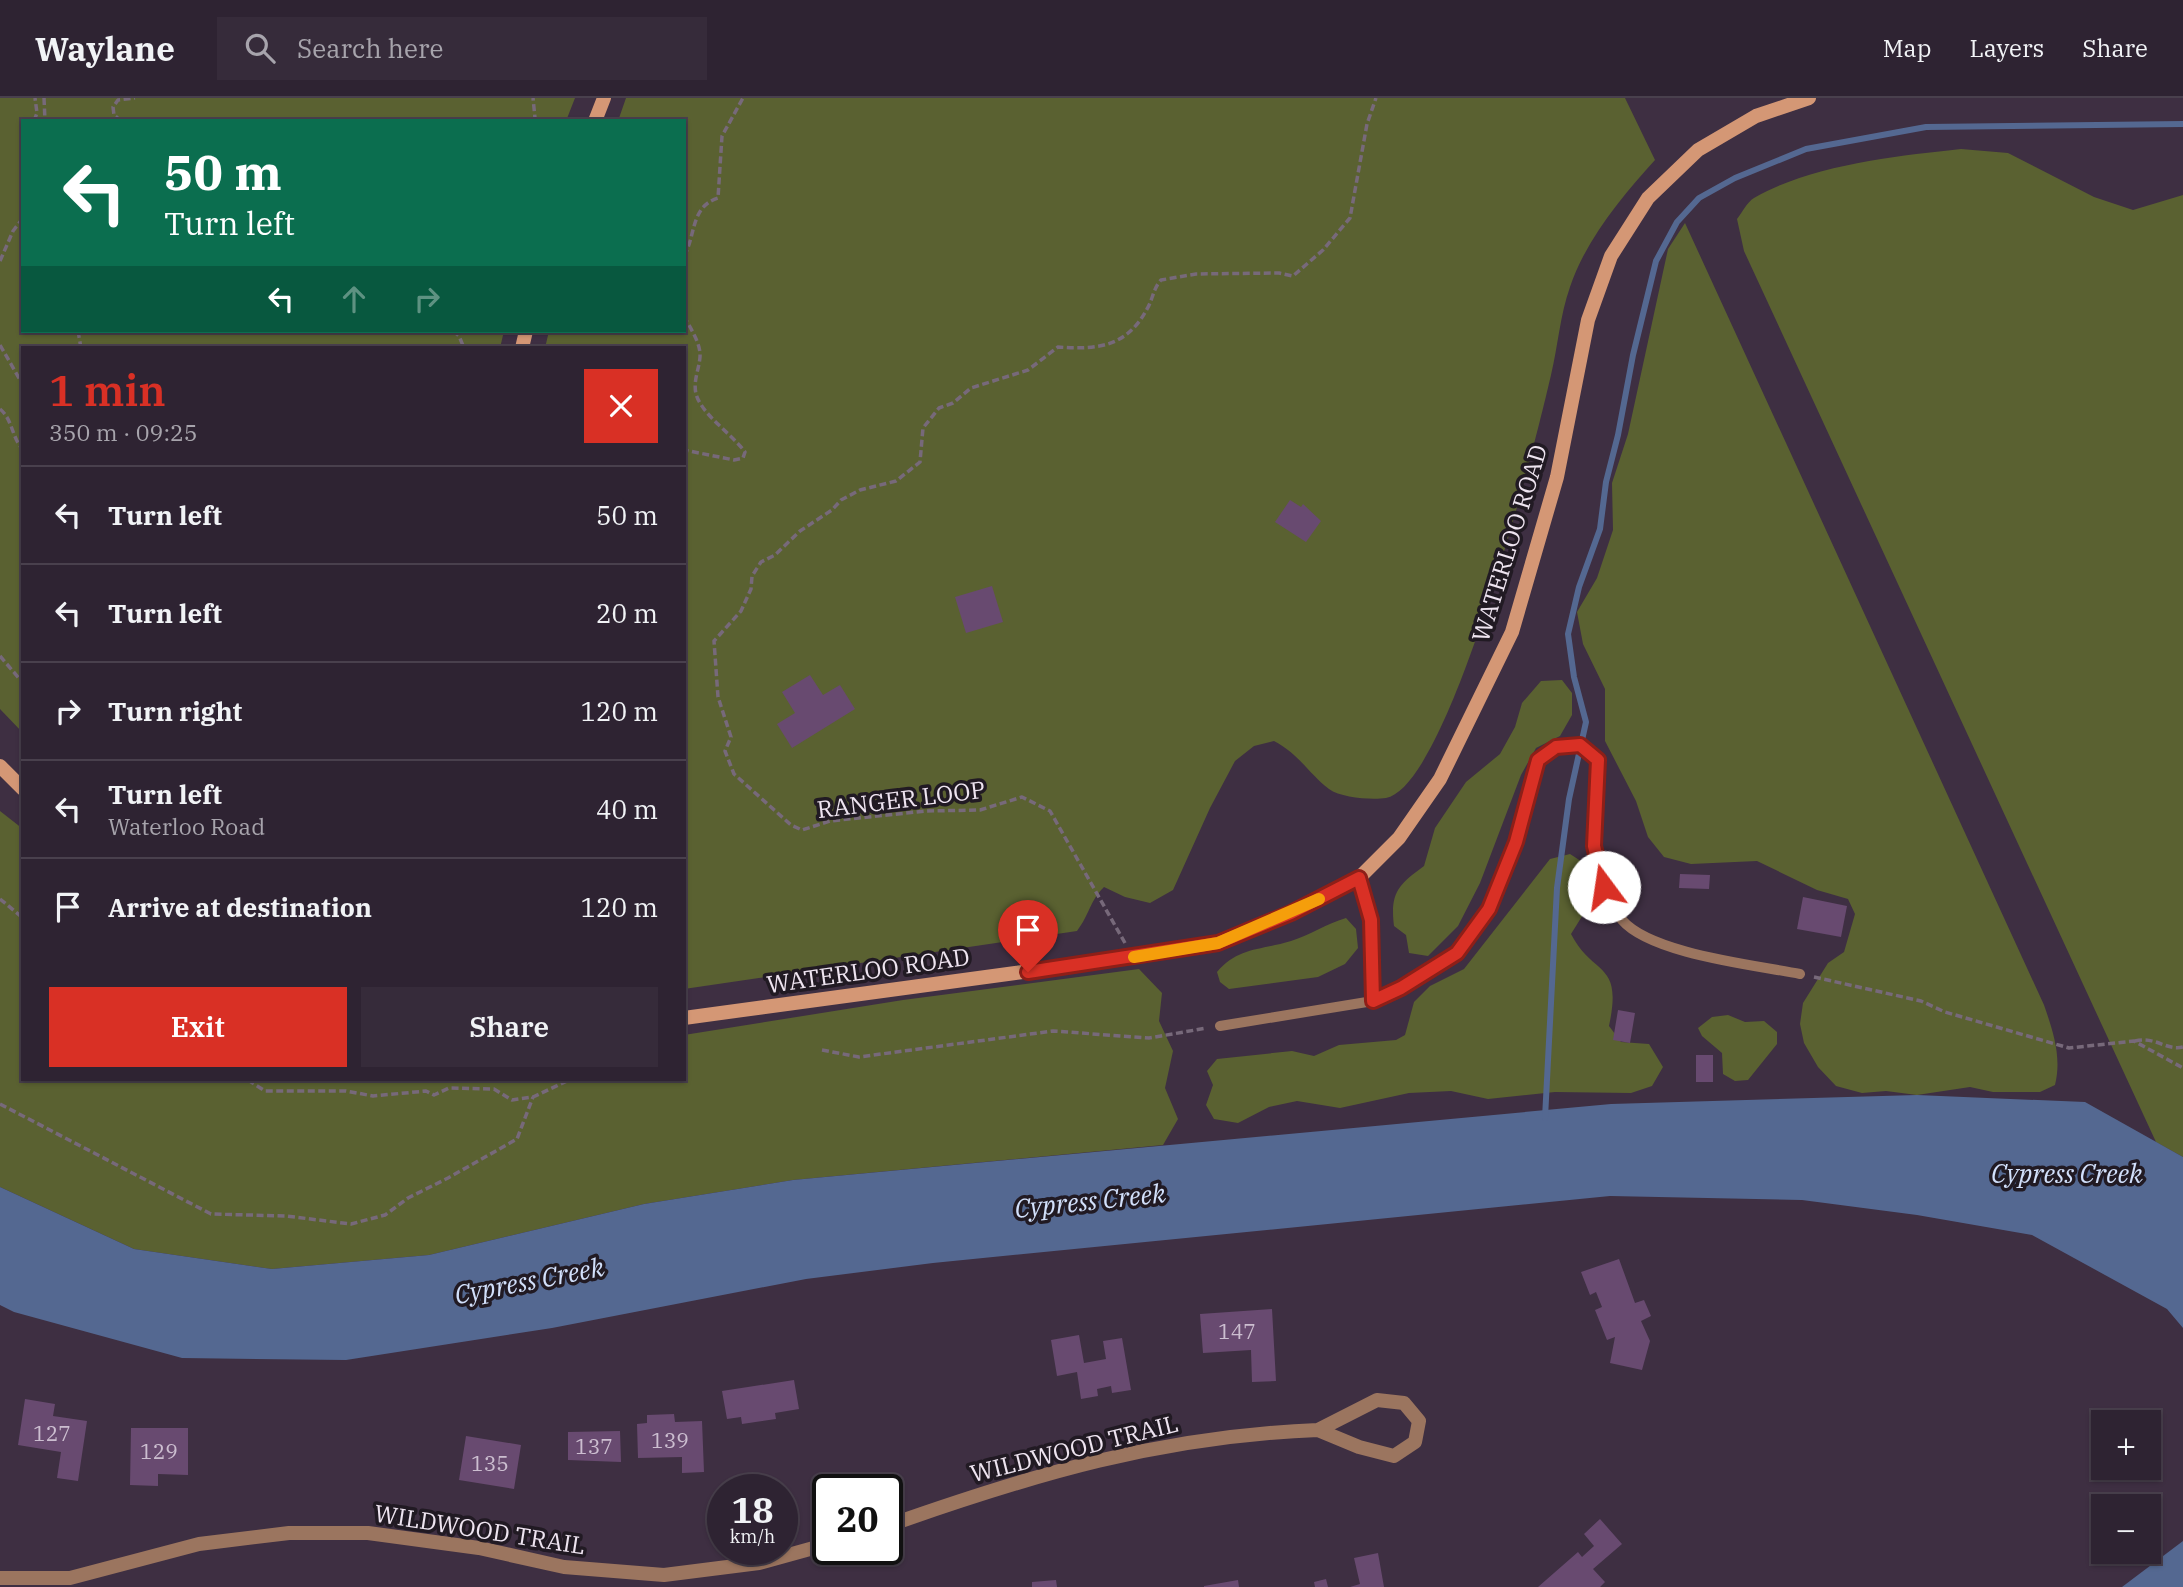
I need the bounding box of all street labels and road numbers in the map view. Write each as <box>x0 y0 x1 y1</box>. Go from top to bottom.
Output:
street label: WATERLOO ROAD <box>1464 440 1554 646</box>
street label: RANGER LOOP <box>815 773 987 825</box>
street label: WATERLOO ROAD <box>764 940 972 1000</box>
street label: WILDWOOD TRAIL <box>967 1407 1181 1489</box>
street label: WILDWOOD TRAIL <box>372 1497 588 1561</box>

